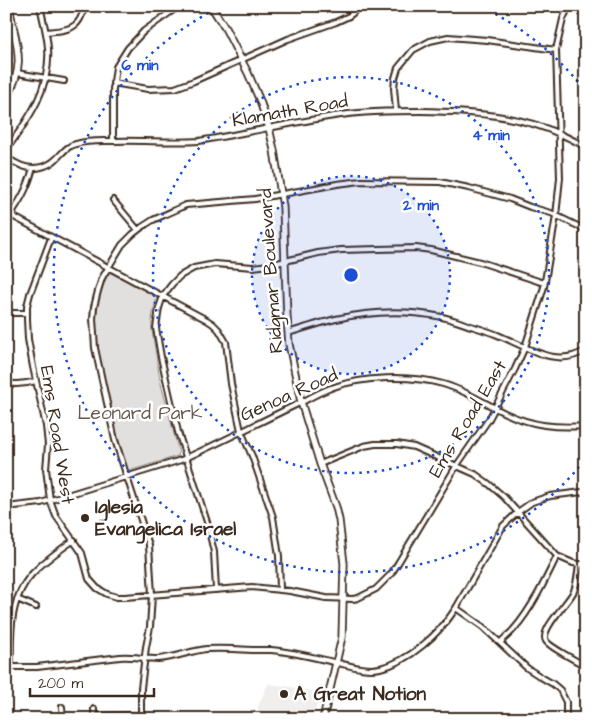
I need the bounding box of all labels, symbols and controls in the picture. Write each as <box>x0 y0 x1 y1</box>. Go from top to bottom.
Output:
text: 6 min <box>122 55 159 76</box>
street label: Klamath Road <box>230 88 350 134</box>
text: 4 min <box>472 125 510 146</box>
street label: Ridgmar Boulevard <box>252 187 291 354</box>
text: 2 min <box>402 195 440 216</box>
centre of rings <box>342 266 360 284</box>
street label: Ems Road East <box>422 355 514 483</box>
street label: Genoa Road <box>236 361 342 429</box>
street label: Ems Road West <box>33 364 81 506</box>
park label: Leonard Park <box>77 400 203 427</box>
place label: Iglesia Evangelica Israel <box>95 494 236 544</box>
marker: Iglesia Evangelica Israel <box>79 512 91 524</box>
scale bar <box>30 665 154 697</box>
text: 200 m <box>38 673 84 694</box>
place label: A Great Notion <box>294 681 426 708</box>
marker: A Great Notion <box>278 688 290 700</box>

